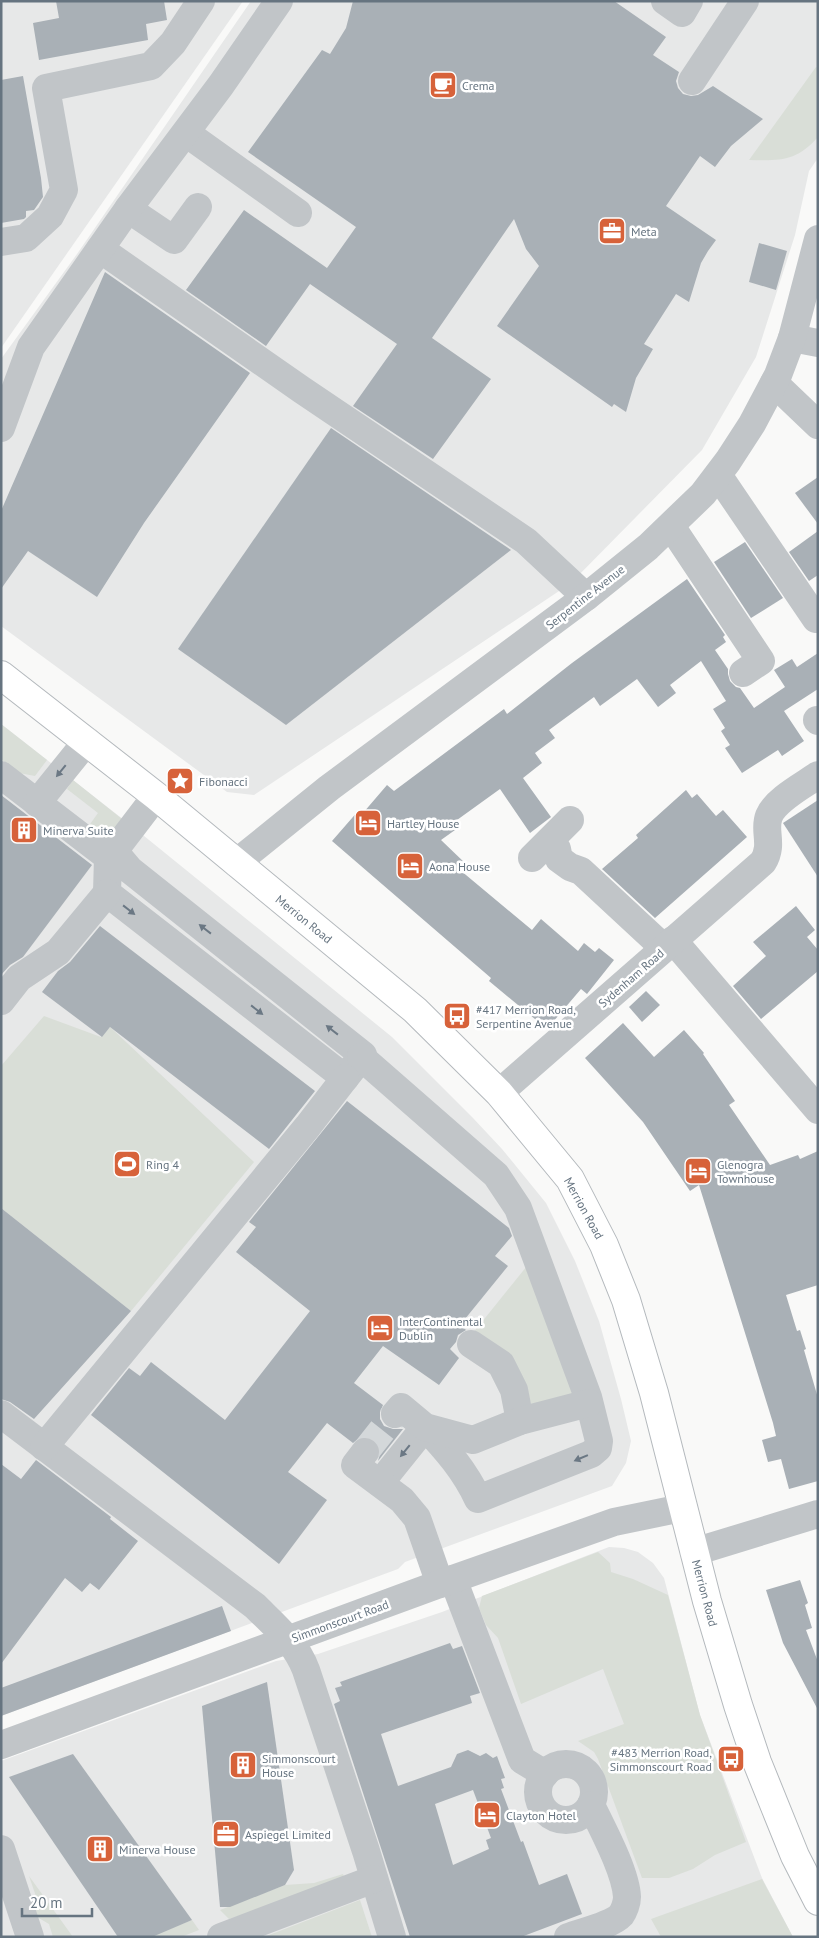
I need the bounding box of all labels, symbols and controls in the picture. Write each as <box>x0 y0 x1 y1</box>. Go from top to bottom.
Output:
cafe icon: Crema <box>428 70 458 100</box>
place label: Crema <box>462 78 495 93</box>
office icon: Meta <box>597 216 627 246</box>
place label: Meta <box>631 224 657 239</box>
street label: Serpentine Avenue <box>543 562 627 632</box>
one-way arrow <box>55 765 66 778</box>
place icon: Fibonacci <box>165 766 195 796</box>
place label: Fibonacci <box>199 774 248 789</box>
hotel icon: Hartley House <box>353 808 383 838</box>
building icon: Minerva Suite <box>9 815 39 845</box>
place label: Hartley House <box>387 816 459 831</box>
place label: Minerva Suite <box>43 823 113 838</box>
hotel icon: Aona House <box>395 851 425 881</box>
place label: Aona House <box>429 859 490 874</box>
street label: Merrion Road <box>273 892 335 946</box>
one-way arrow <box>122 905 136 915</box>
one-way arrow <box>198 924 211 935</box>
street label: Sydenham Road <box>595 945 667 1011</box>
bus stop icon: #417 Merrion Road, Serpentine Avenue <box>442 1001 472 1031</box>
place label: #417 Merrion Road, Serpentine Avenue <box>476 1002 576 1031</box>
one-way arrow <box>250 1004 263 1015</box>
one-way arrow <box>326 1025 339 1036</box>
sports icon: Ring 4 <box>112 1149 142 1179</box>
hotel icon: Glenogra Townhouse <box>683 1156 713 1186</box>
place label: Ring 4 <box>146 1157 180 1172</box>
place label: Glenogra Townhouse <box>717 1157 774 1186</box>
street label: Merrion Road <box>561 1174 607 1242</box>
hotel icon: InterContinental Dublin <box>365 1313 395 1343</box>
place label: InterContinental Dublin <box>399 1314 483 1343</box>
one-way arrow <box>400 1444 411 1457</box>
one-way arrow <box>574 1454 588 1462</box>
street label: Merrion Road <box>689 1558 721 1628</box>
street label: Simmonscourt Road <box>289 1596 391 1646</box>
bus stop icon: #483 Merrion Road, Simmonscourt Road <box>716 1744 746 1774</box>
place label: #483 Merrion Road, Simmonscourt Road <box>610 1745 712 1774</box>
building icon: Simmonscourt House <box>228 1750 258 1780</box>
place label: Simmonscourt House <box>262 1751 336 1780</box>
hotel icon: Clayton Hotel <box>472 1800 502 1830</box>
place label: Clayton Hotel <box>506 1808 577 1823</box>
office icon: Aspiegel Limited <box>211 1819 241 1849</box>
place label: Aspiegel Limited <box>245 1827 331 1842</box>
building icon: Minerva House <box>85 1834 115 1864</box>
place label: Minerva House <box>119 1842 196 1857</box>
scale bar <box>22 1886 92 1918</box>
text: 20 m <box>30 1893 63 1912</box>

